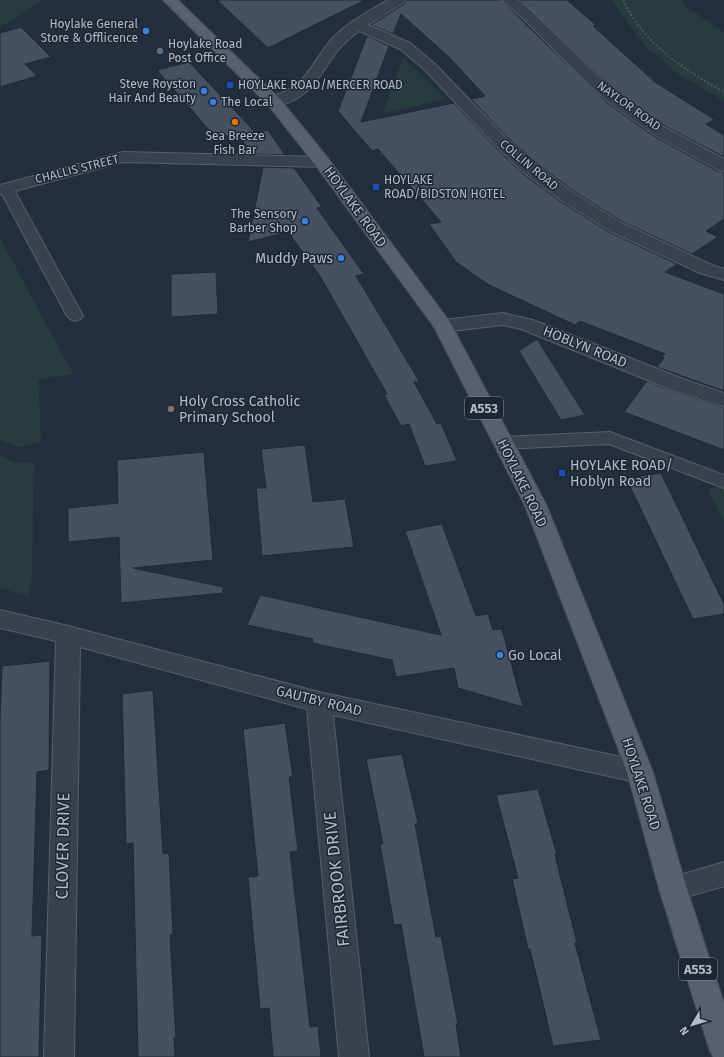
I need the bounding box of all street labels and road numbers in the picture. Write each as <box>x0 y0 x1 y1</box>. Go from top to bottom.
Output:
street label: NAYLOR ROAD <box>594 78 664 134</box>
street label: COLLIN ROAD <box>497 137 561 194</box>
street label: CHALLIS STREET <box>34 152 121 186</box>
street label: HOYLAKE ROAD <box>320 163 390 251</box>
street label: HOBLYN ROAD <box>540 322 630 372</box>
road number: A553 <box>465 397 503 419</box>
street label: HOYLAKE ROAD <box>493 436 551 530</box>
street label: GAUTBY ROAD <box>274 682 364 720</box>
street label: HOYLAKE ROAD <box>618 736 664 832</box>
street label: CLOVER DRIVE <box>52 792 74 900</box>
street label: FAIRBROOK DRIVE <box>319 810 355 948</box>
road number: A553 <box>679 958 717 980</box>

